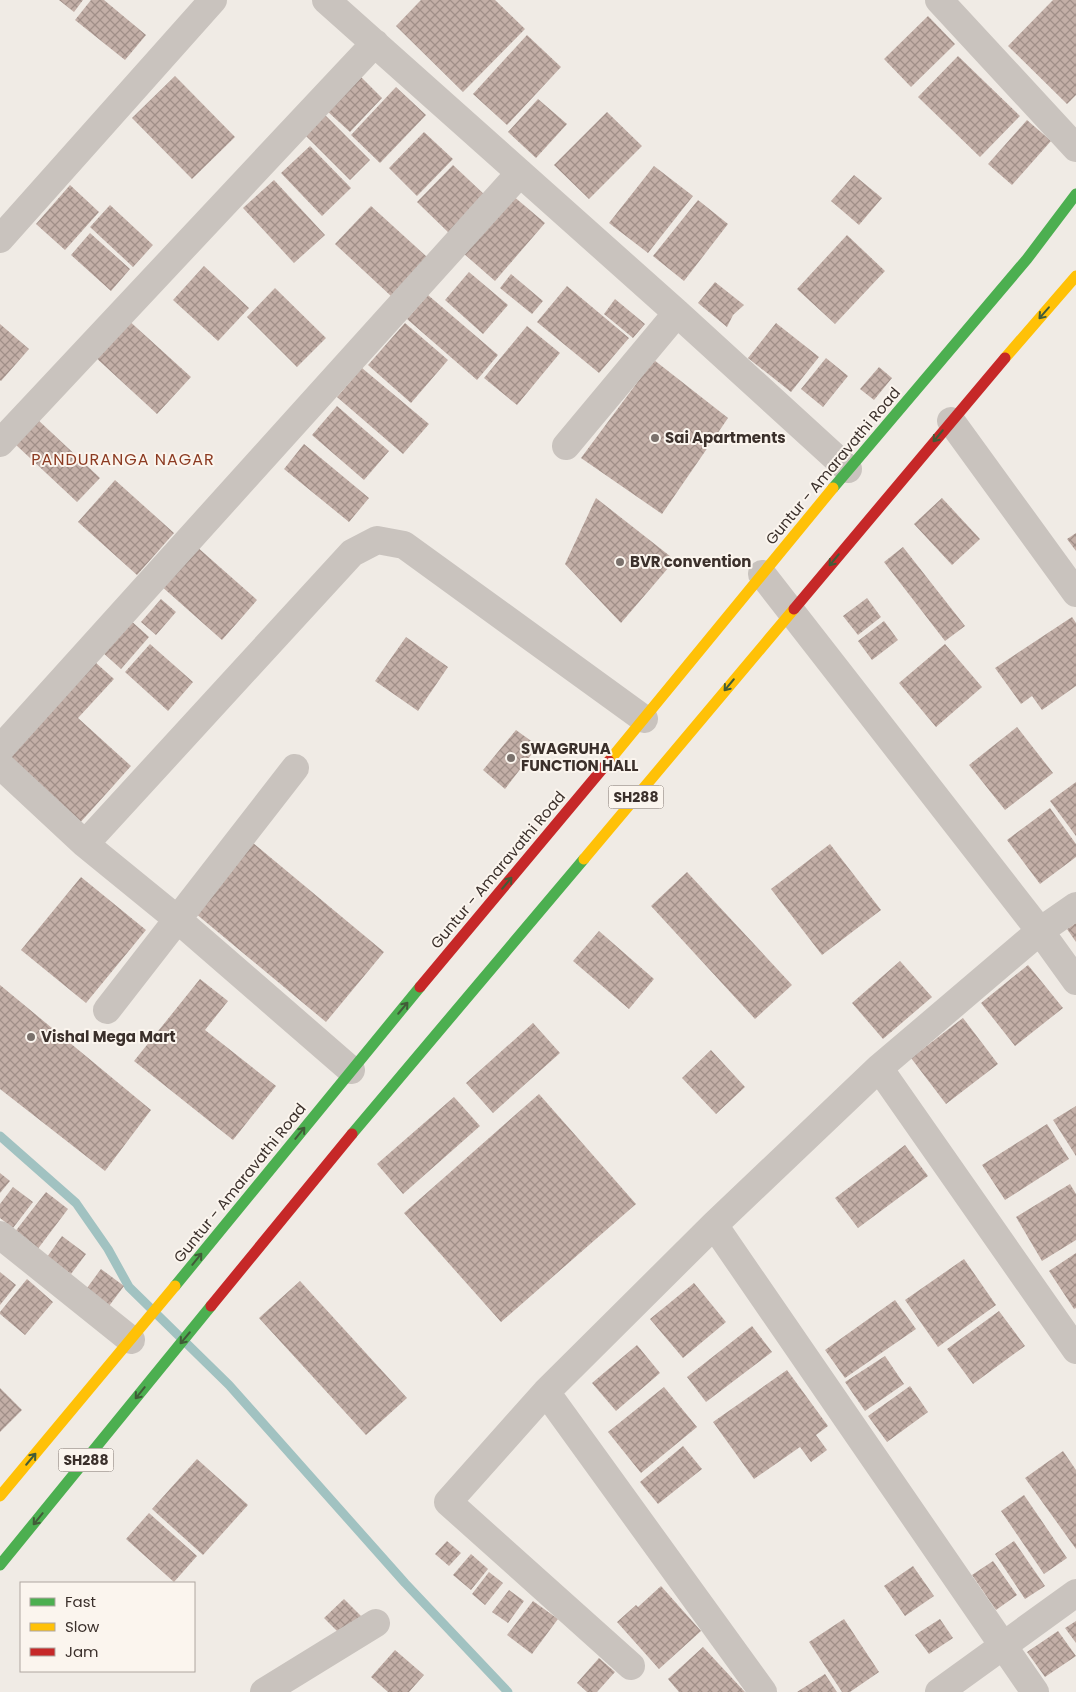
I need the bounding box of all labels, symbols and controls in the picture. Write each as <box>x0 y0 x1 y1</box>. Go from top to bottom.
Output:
one-way arrow <box>1038 306 1050 319</box>
street label: Guntur - Amaravathi Road <box>760 382 905 549</box>
place label: Sai Apartments <box>665 427 786 448</box>
one-way arrow <box>932 429 944 442</box>
marker: Sai Apartments <box>649 432 661 444</box>
district label: PANDURANGA NAGAR <box>31 448 215 471</box>
place label: BVR convention <box>630 551 751 572</box>
one-way arrow <box>828 554 839 567</box>
marker: BVR convention <box>614 556 626 568</box>
one-way arrow <box>724 678 735 691</box>
place label: SWAGRUHA FUNCTION HALL <box>521 738 638 776</box>
marker: SWAGRUHA FUNCTION HALL <box>505 752 517 764</box>
street label: Guntur - Amaravathi Road <box>425 786 570 953</box>
road number: SH288 <box>608 786 664 809</box>
one-way arrow <box>502 876 513 889</box>
one-way arrow <box>398 1001 409 1014</box>
place label: Vishal Mega Mart <box>41 1026 176 1047</box>
marker: Vishal Mega Mart <box>25 1031 37 1043</box>
street label: Guntur - Amaravathi Road <box>169 1099 311 1267</box>
one-way arrow <box>294 1127 305 1140</box>
one-way arrow <box>192 1253 203 1266</box>
one-way arrow <box>179 1332 191 1345</box>
one-way arrow <box>135 1386 146 1399</box>
road number: SH288 <box>58 1448 114 1472</box>
one-way arrow <box>26 1452 37 1465</box>
one-way arrow <box>32 1512 43 1525</box>
legend <box>20 1582 195 1672</box>
text: Fast <box>65 1591 96 1612</box>
text: Slow <box>65 1616 100 1637</box>
text: Jam <box>65 1641 99 1662</box>

